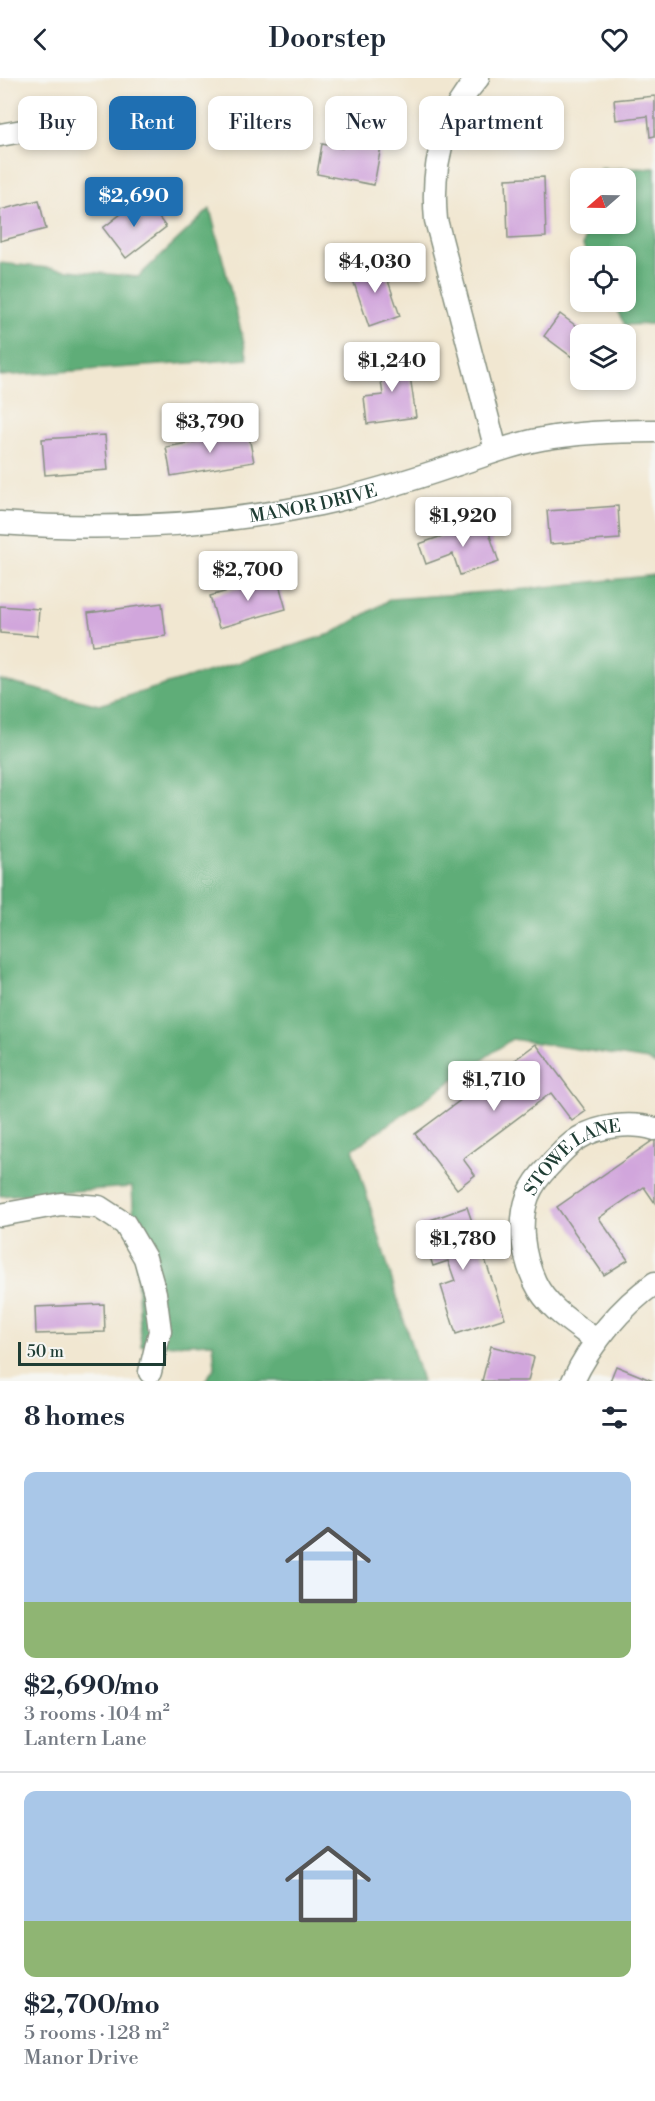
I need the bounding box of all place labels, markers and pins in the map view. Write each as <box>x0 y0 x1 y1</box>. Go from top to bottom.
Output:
pin: $2,690 <box>85 177 183 228</box>
pin: $4,030 <box>326 243 424 294</box>
pin: $1,240 <box>343 342 441 393</box>
pin: $3,790 <box>161 403 259 454</box>
pin: $1,920 <box>414 497 512 548</box>
pin: $2,700 <box>199 551 297 602</box>
pin: $1,710 <box>445 1061 543 1112</box>
pin: $1,780 <box>414 1220 512 1271</box>

